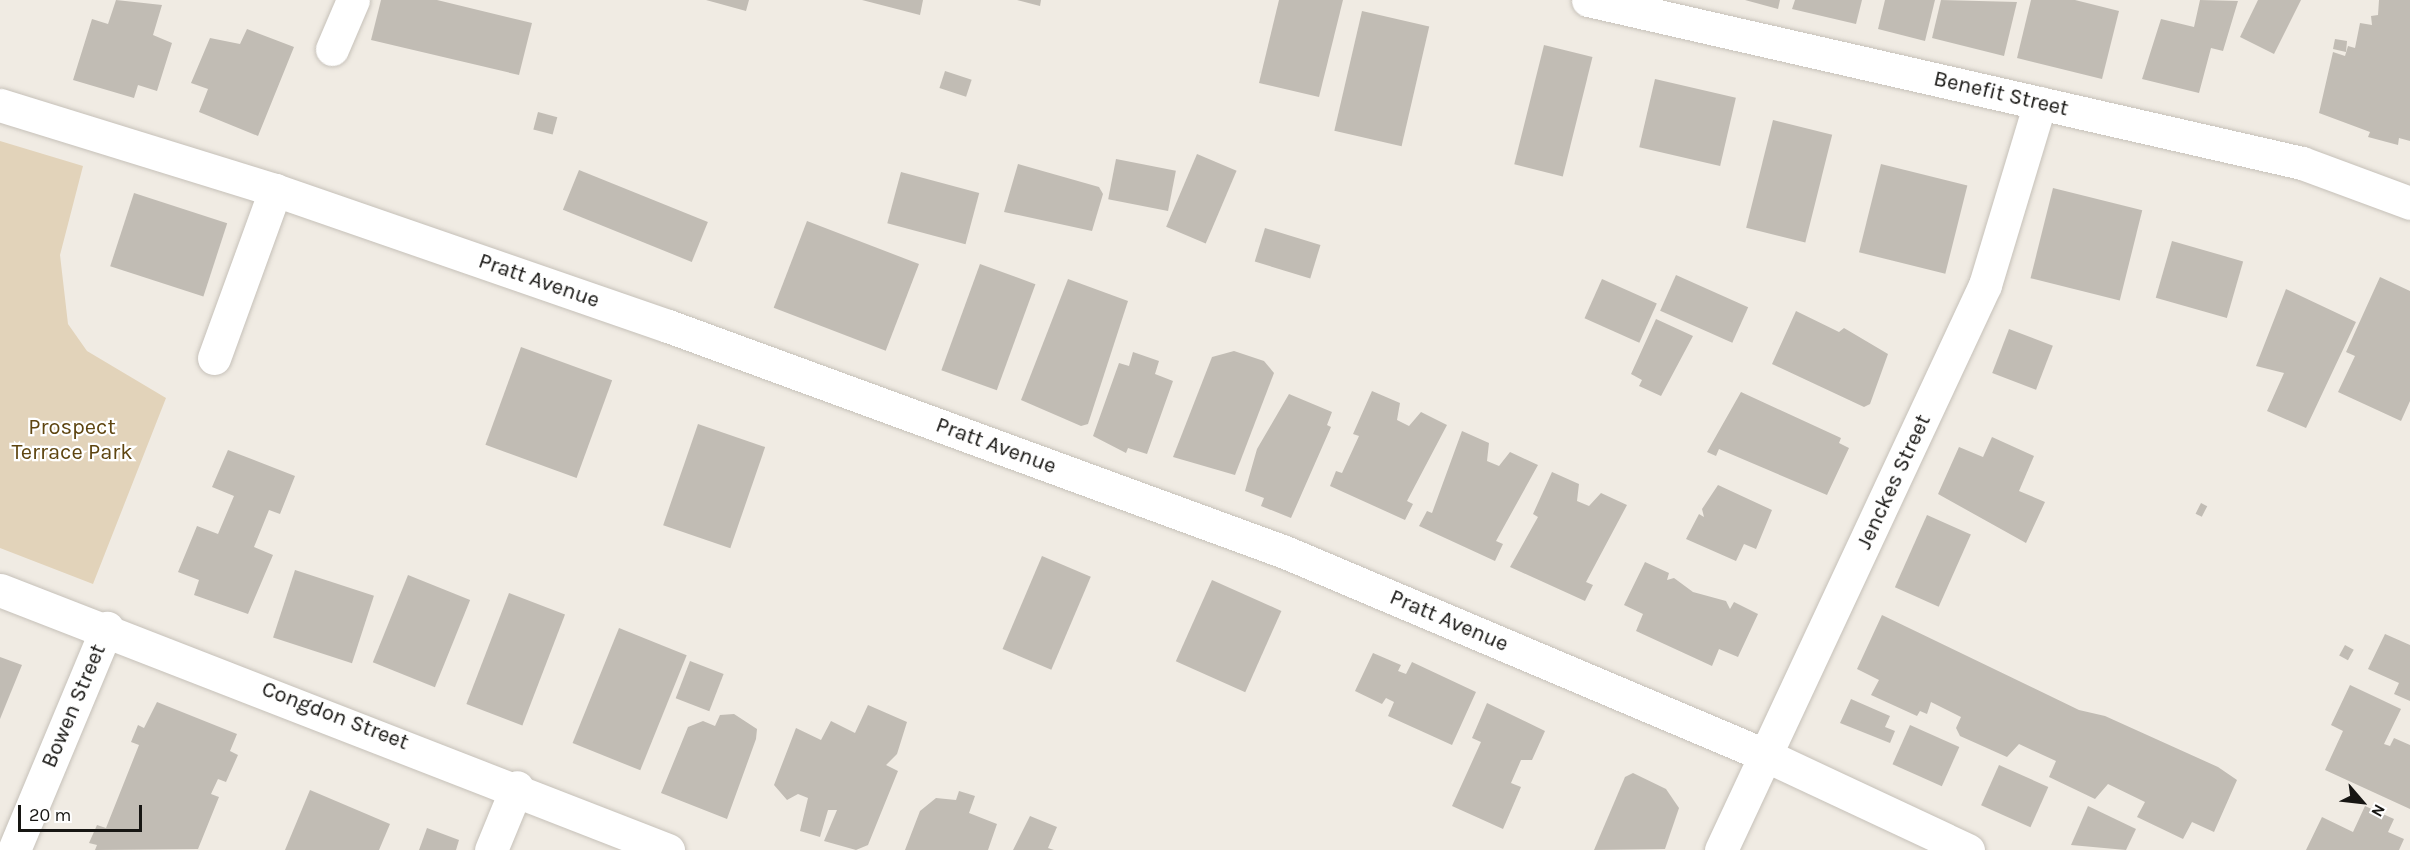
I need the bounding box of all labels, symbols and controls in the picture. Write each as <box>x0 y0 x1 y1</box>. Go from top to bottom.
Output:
street label: Benefit Street <box>1931 66 2071 122</box>
street label: Pratt Avenue <box>475 248 603 314</box>
street label: Jenckes Street <box>1851 410 1937 554</box>
street label: Pratt Avenue <box>932 412 1060 480</box>
park label: Prospect Terrace Park <box>11 414 133 466</box>
street label: Pratt Avenue <box>1386 584 1512 658</box>
street label: Bowen Street <box>36 640 112 772</box>
street label: Congdon Street <box>258 676 412 756</box>
north arrow <box>2332 772 2392 832</box>
scale bar <box>21 793 146 831</box>
text: N <box>2367 801 2389 820</box>
text: 20 m <box>29 804 71 826</box>

